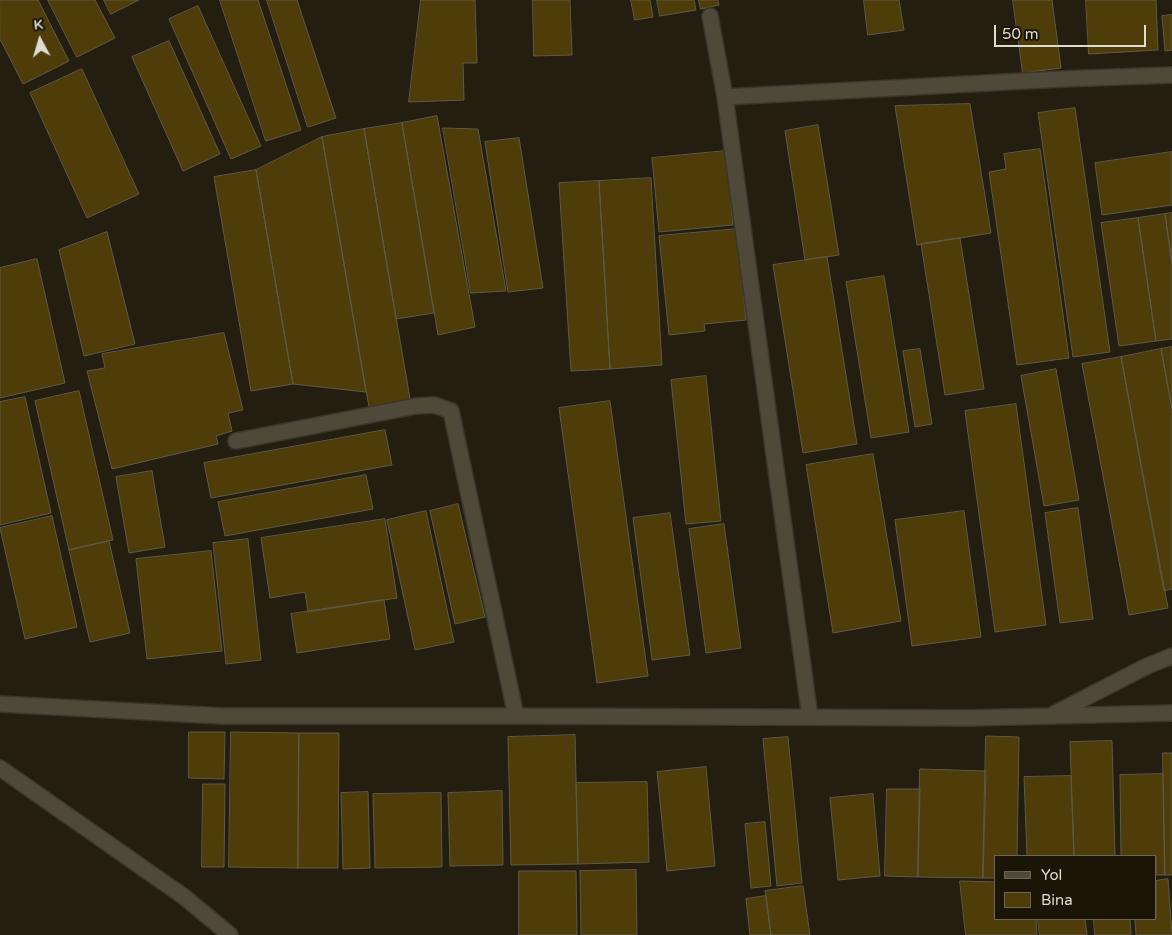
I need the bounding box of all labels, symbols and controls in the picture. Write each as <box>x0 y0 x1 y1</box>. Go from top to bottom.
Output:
north arrow <box>15 15 65 65</box>
scale bar <box>997 15 1150 47</box>
text: K <box>33 16 44 34</box>
text: 50 m <box>1002 25 1039 43</box>
legend <box>994 855 1157 920</box>
text: Yol <box>1041 866 1062 884</box>
text: Bina <box>1041 891 1073 909</box>

